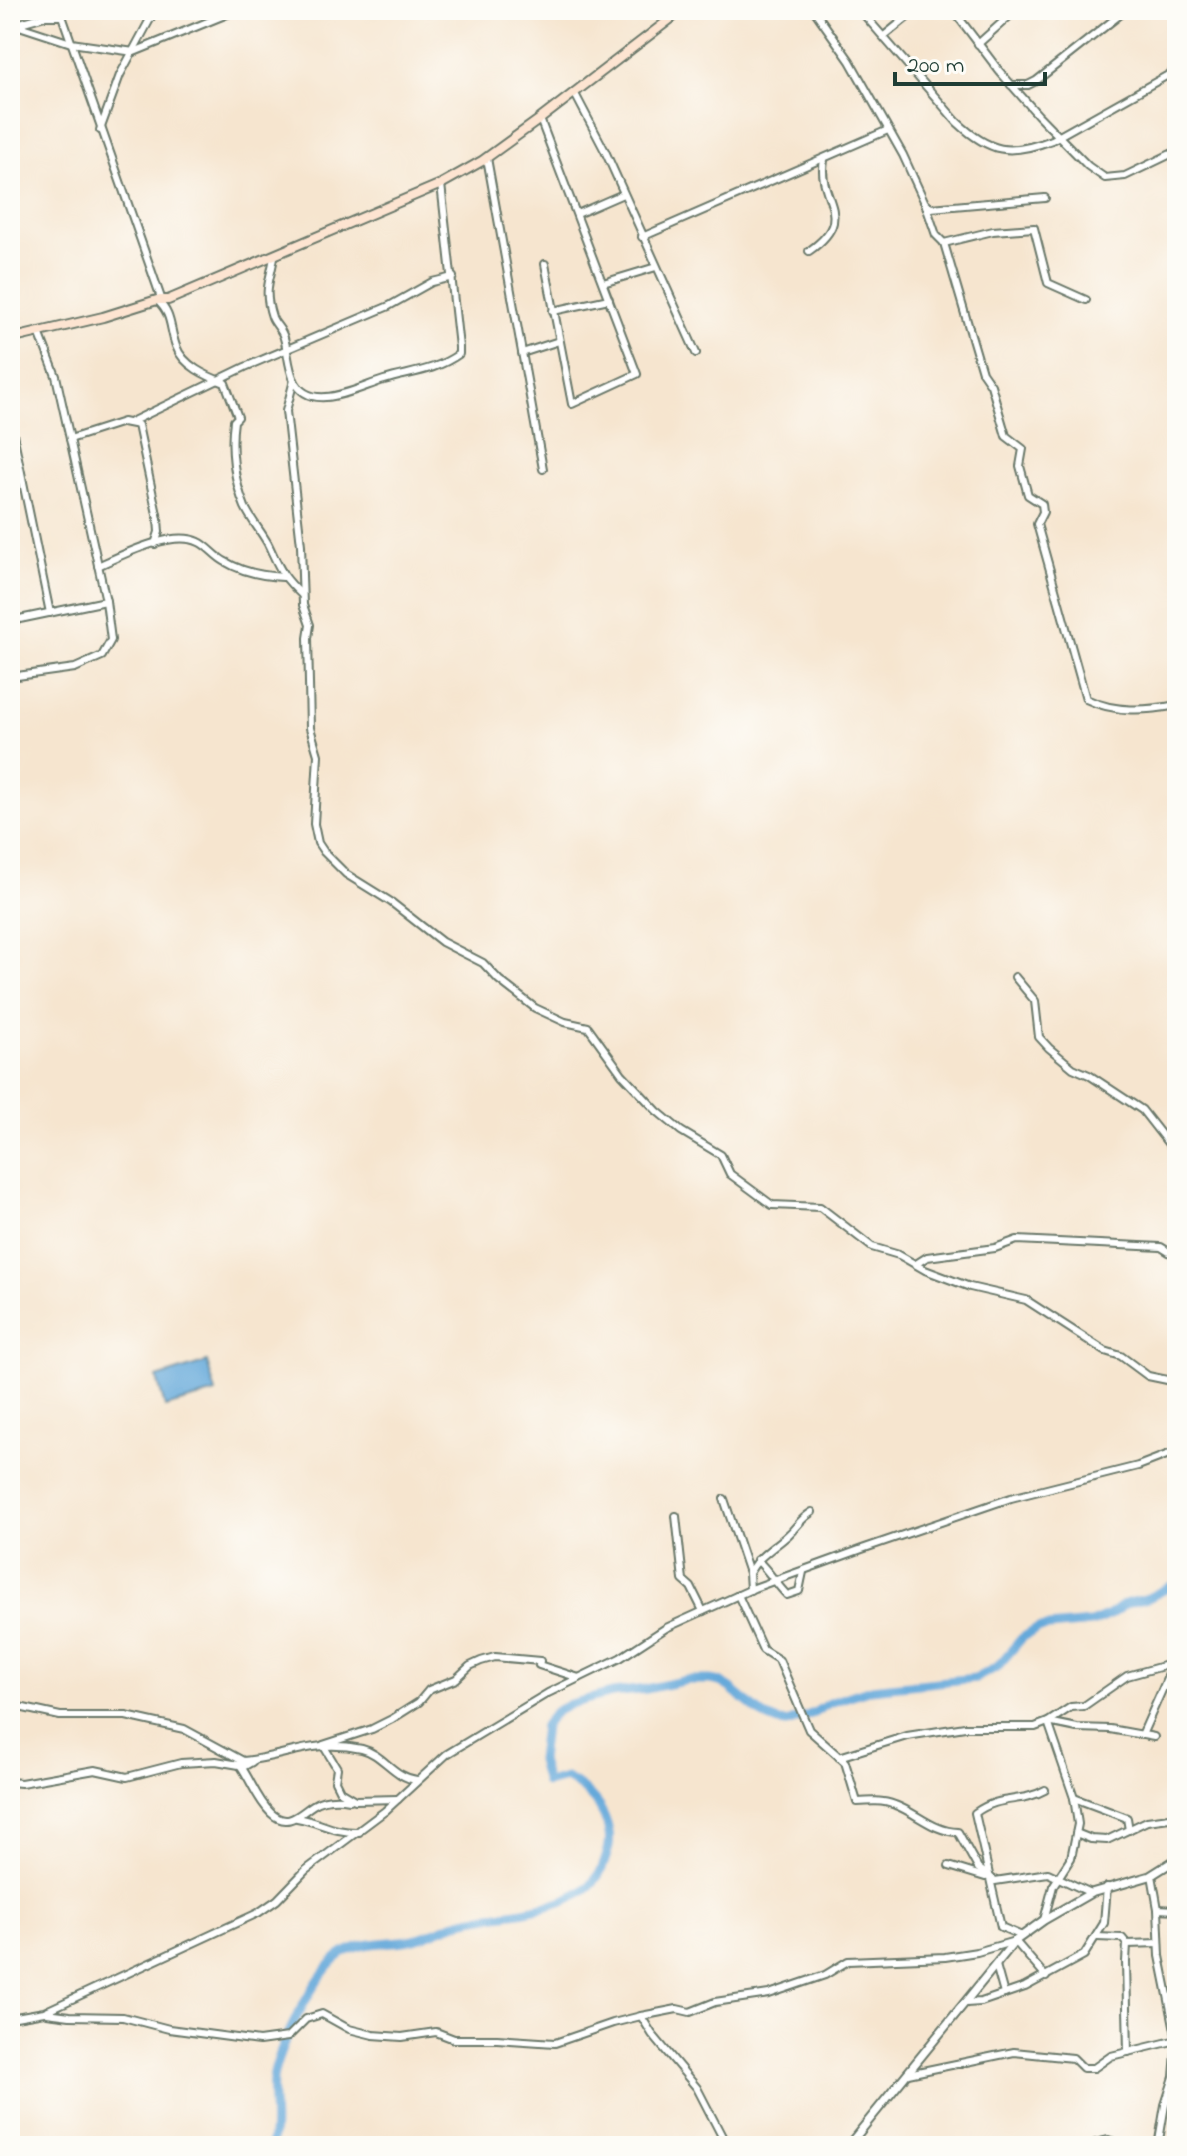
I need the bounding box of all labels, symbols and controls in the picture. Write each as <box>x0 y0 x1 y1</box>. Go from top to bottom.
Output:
scale bar <box>895 36 1045 86</box>
text: 200 m <box>907 49 964 84</box>

